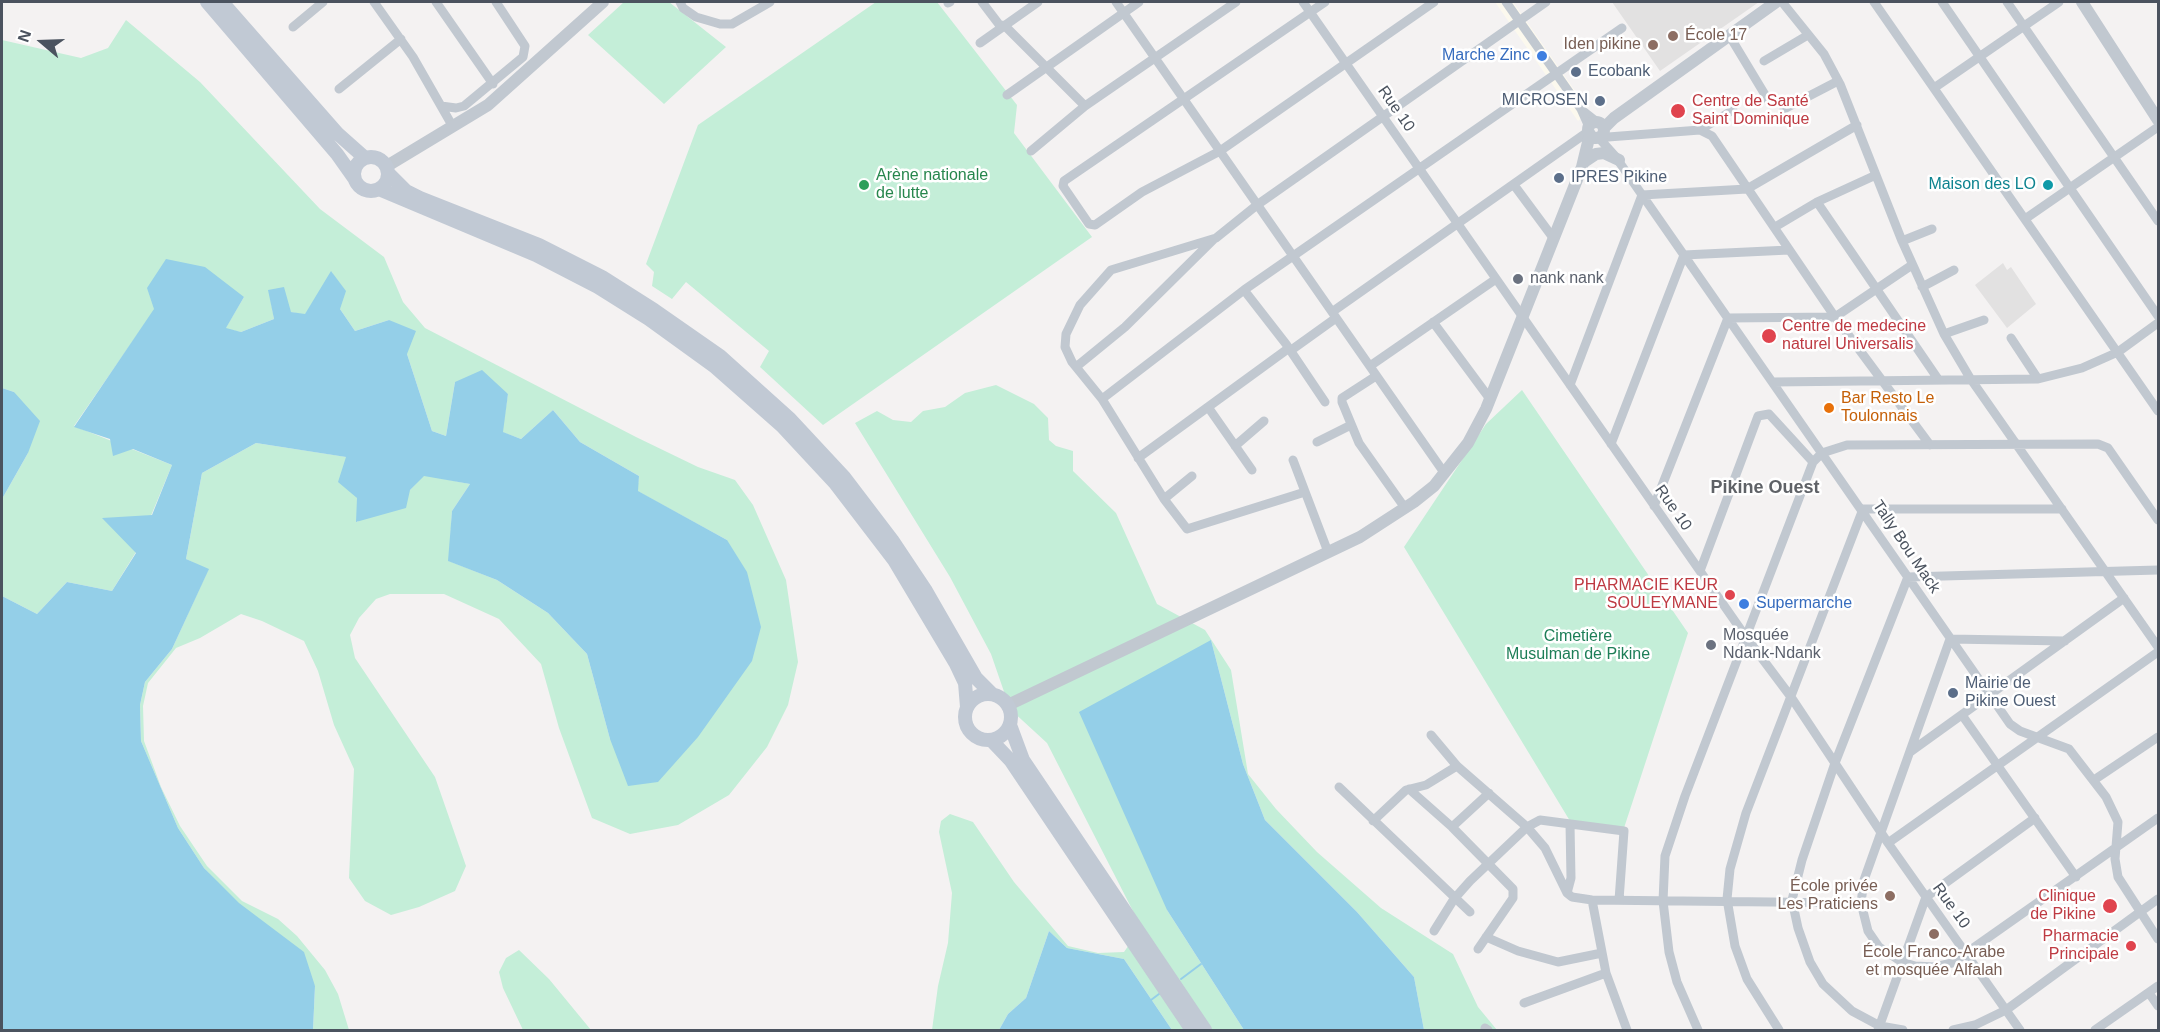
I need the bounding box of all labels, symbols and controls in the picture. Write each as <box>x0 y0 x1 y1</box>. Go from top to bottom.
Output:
north arrow <box>12 12 72 72</box>
place label: École 17 <box>1685 26 1747 46</box>
text: N <box>15 28 34 44</box>
marker: École 17 <box>1666 29 1680 43</box>
place label: Iden pikine <box>1564 35 1641 55</box>
marker: Iden pikine <box>1646 38 1660 52</box>
place label: Marche Zinc <box>1442 46 1530 66</box>
marker: Marche Zinc <box>1535 49 1549 63</box>
place label: Ecobank <box>1588 62 1650 82</box>
marker: Ecobank <box>1569 65 1583 79</box>
street label: Rue 10 <box>1373 82 1419 136</box>
place label: MICROSEN <box>1502 91 1588 111</box>
place label: Centre de Santé Saint Dominique <box>1692 92 1809 130</box>
marker: MICROSEN <box>1593 94 1607 108</box>
marker: Centre de Santé Saint Dominique <box>1669 102 1687 120</box>
place label: Arène nationale de lutte <box>876 166 988 204</box>
place label: IPRES Pikine <box>1571 168 1667 188</box>
marker: IPRES Pikine <box>1552 171 1566 185</box>
place label: Maison des LO <box>1928 175 2036 195</box>
marker: Arène nationale de lutte <box>857 178 871 192</box>
marker: Maison des LO <box>2041 178 2055 192</box>
place label: nank nank <box>1530 269 1604 289</box>
marker: nank nank <box>1511 272 1525 286</box>
place label: Centre de medecine naturel Universalis <box>1782 317 1926 355</box>
marker: Centre de medecine naturel Universalis <box>1760 327 1778 345</box>
place label: Bar Resto Le Toulonnais <box>1841 389 1934 427</box>
marker: Bar Resto Le Toulonnais <box>1822 401 1836 415</box>
district label: Pikine Ouest <box>1710 477 1820 499</box>
street label: Rue 10 <box>1650 481 1696 535</box>
street label: Tally Bou Mack <box>1868 497 1944 597</box>
place label: PHARMACIE KEUR SOULEYMANE <box>1574 576 1718 614</box>
marker: PHARMACIE KEUR SOULEYMANE <box>1723 588 1737 602</box>
place label: Supermarche <box>1756 594 1852 614</box>
marker: Supermarche <box>1737 597 1751 611</box>
place label: Mosquée Ndank-Ndank <box>1723 626 1821 664</box>
park label: Cimetière Musulman de Pikine <box>1506 627 1650 665</box>
marker: Mosquée Ndank-Ndank <box>1704 638 1718 652</box>
place label: Mairie de Pikine Ouest <box>1965 674 2056 712</box>
marker: Mairie de Pikine Ouest <box>1946 686 1960 700</box>
place label: École privée Les Praticiens <box>1778 877 1878 915</box>
street label: Rue 10 <box>1928 879 1974 933</box>
place label: Clinique de Pikine <box>2030 887 2096 925</box>
marker: École privée Les Praticiens <box>1883 889 1897 903</box>
marker: Clinique de Pikine <box>2101 897 2119 915</box>
marker: École Franco-Arabe et mosquée Alfalah <box>1927 927 1941 941</box>
place label: Pharmacie Principale <box>2043 927 2119 965</box>
marker: Pharmacie Principale <box>2124 939 2138 953</box>
place label: École Franco-Arabe et mosquée Alfalah <box>1863 943 2005 981</box>

